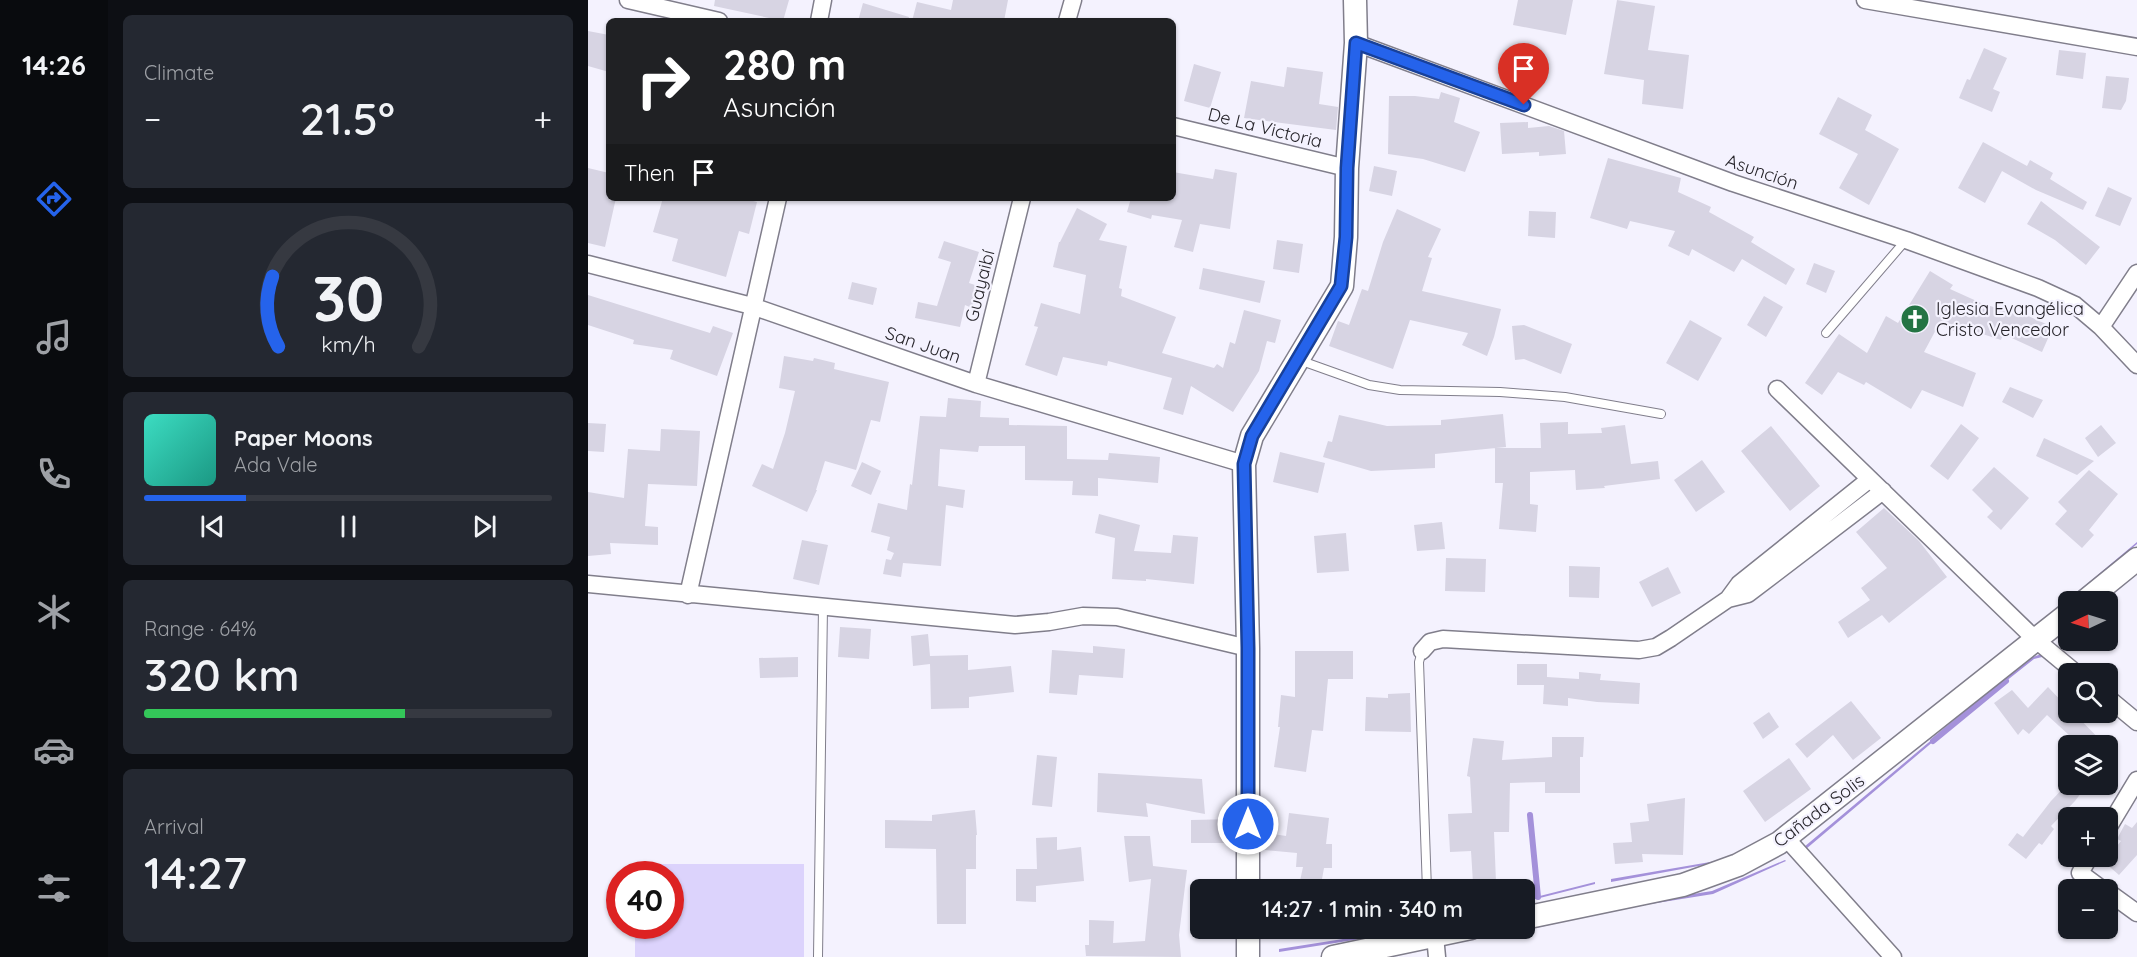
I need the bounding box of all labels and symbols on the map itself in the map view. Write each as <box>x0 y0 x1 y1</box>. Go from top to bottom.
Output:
pin <box>1498 43 1549 105</box>
street label: De La Victoria <box>1205 102 1325 153</box>
street label: Asunción <box>1723 148 1801 195</box>
street label: Guayaibí <box>959 247 1000 324</box>
place label: Iglesia Evangélica Cristo Vencedor <box>1936 297 2084 341</box>
church icon: Iglesia Evangélica Cristo Vencedor <box>1899 303 1931 335</box>
street label: San Juan <box>882 321 964 368</box>
north arrow <box>2058 591 2118 651</box>
street label: Cañada Solis <box>1769 769 1869 852</box>
position arrow <box>1216 792 1280 856</box>
speed limit sign: 40 <box>606 861 684 939</box>

